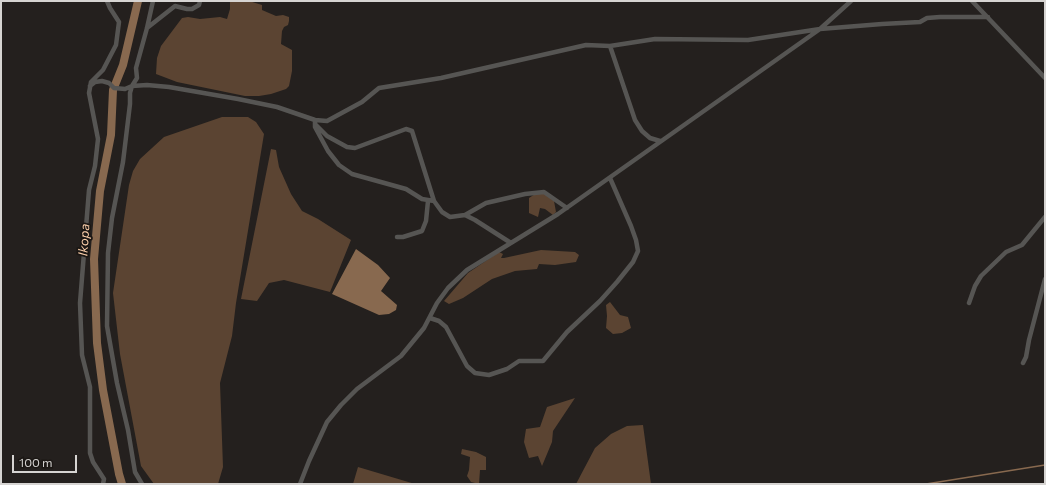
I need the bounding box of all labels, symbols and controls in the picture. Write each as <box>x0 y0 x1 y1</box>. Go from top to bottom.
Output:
water label: Ikopa <box>75 223 93 257</box>
scale bar <box>14 447 79 473</box>
text: 100 m <box>19 455 53 469</box>

